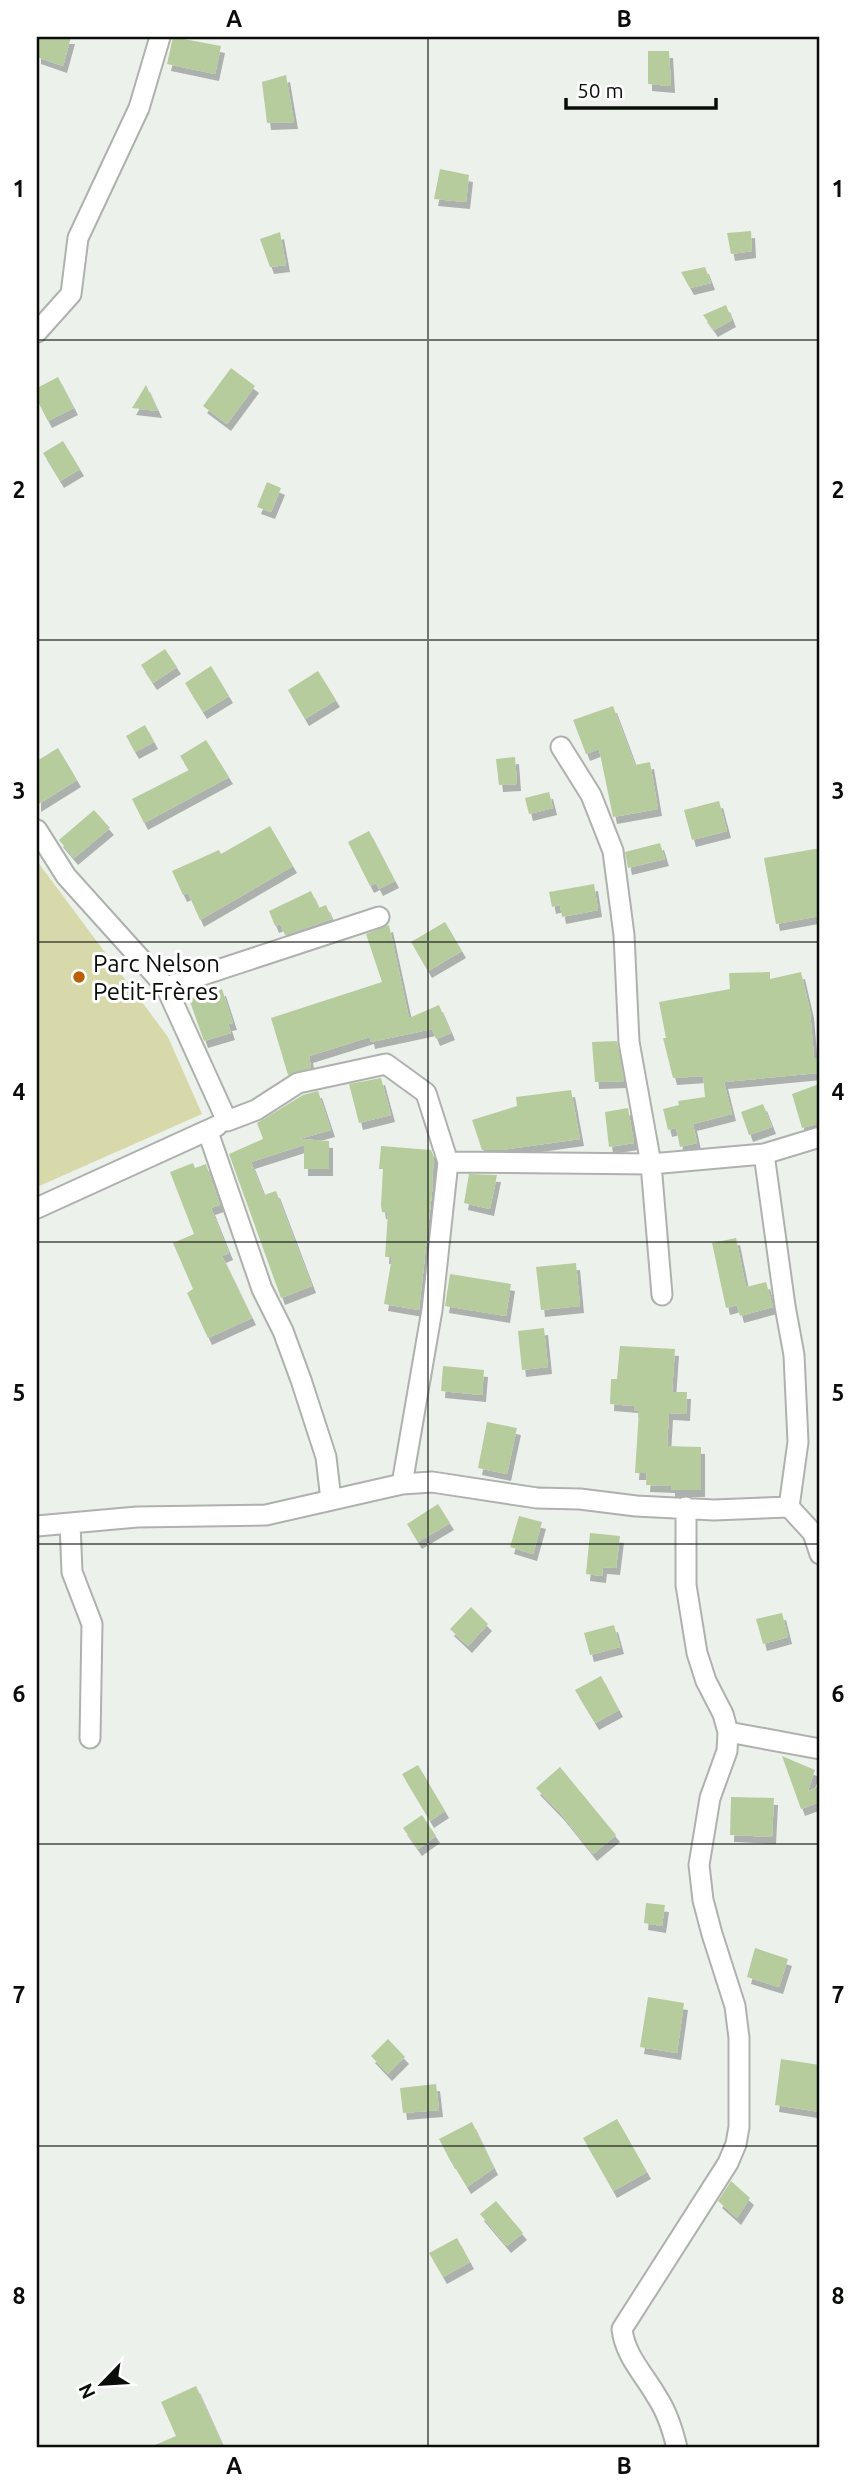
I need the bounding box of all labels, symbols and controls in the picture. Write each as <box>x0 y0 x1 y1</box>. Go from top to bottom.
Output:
text: A <box>226 6 242 31</box>
text: B <box>616 6 632 31</box>
scale bar <box>566 66 717 110</box>
text: 50 m <box>577 78 624 102</box>
text: 1 <box>13 176 25 201</box>
text: 1 <box>832 176 844 201</box>
text: 2 <box>13 477 25 502</box>
text: 2 <box>832 477 844 502</box>
text: 3 <box>13 778 25 803</box>
text: 3 <box>832 778 844 803</box>
place label: Parc Nelson Petit-Frères <box>93 950 220 1005</box>
marker: Parc Nelson Petit-Frères <box>71 969 87 985</box>
text: 4 <box>13 1079 26 1104</box>
text: 4 <box>832 1079 845 1104</box>
text: 5 <box>13 1380 25 1405</box>
text: 5 <box>832 1380 844 1405</box>
text: 6 <box>13 1681 26 1706</box>
text: 6 <box>832 1681 845 1706</box>
text: 7 <box>13 1982 25 2007</box>
text: 7 <box>832 1982 844 2007</box>
text: 8 <box>13 2283 25 2308</box>
text: 8 <box>832 2283 844 2308</box>
north arrow <box>66 2348 136 2418</box>
text: N <box>74 2380 100 2402</box>
text: A <box>226 2453 242 2478</box>
text: B <box>616 2453 632 2478</box>

